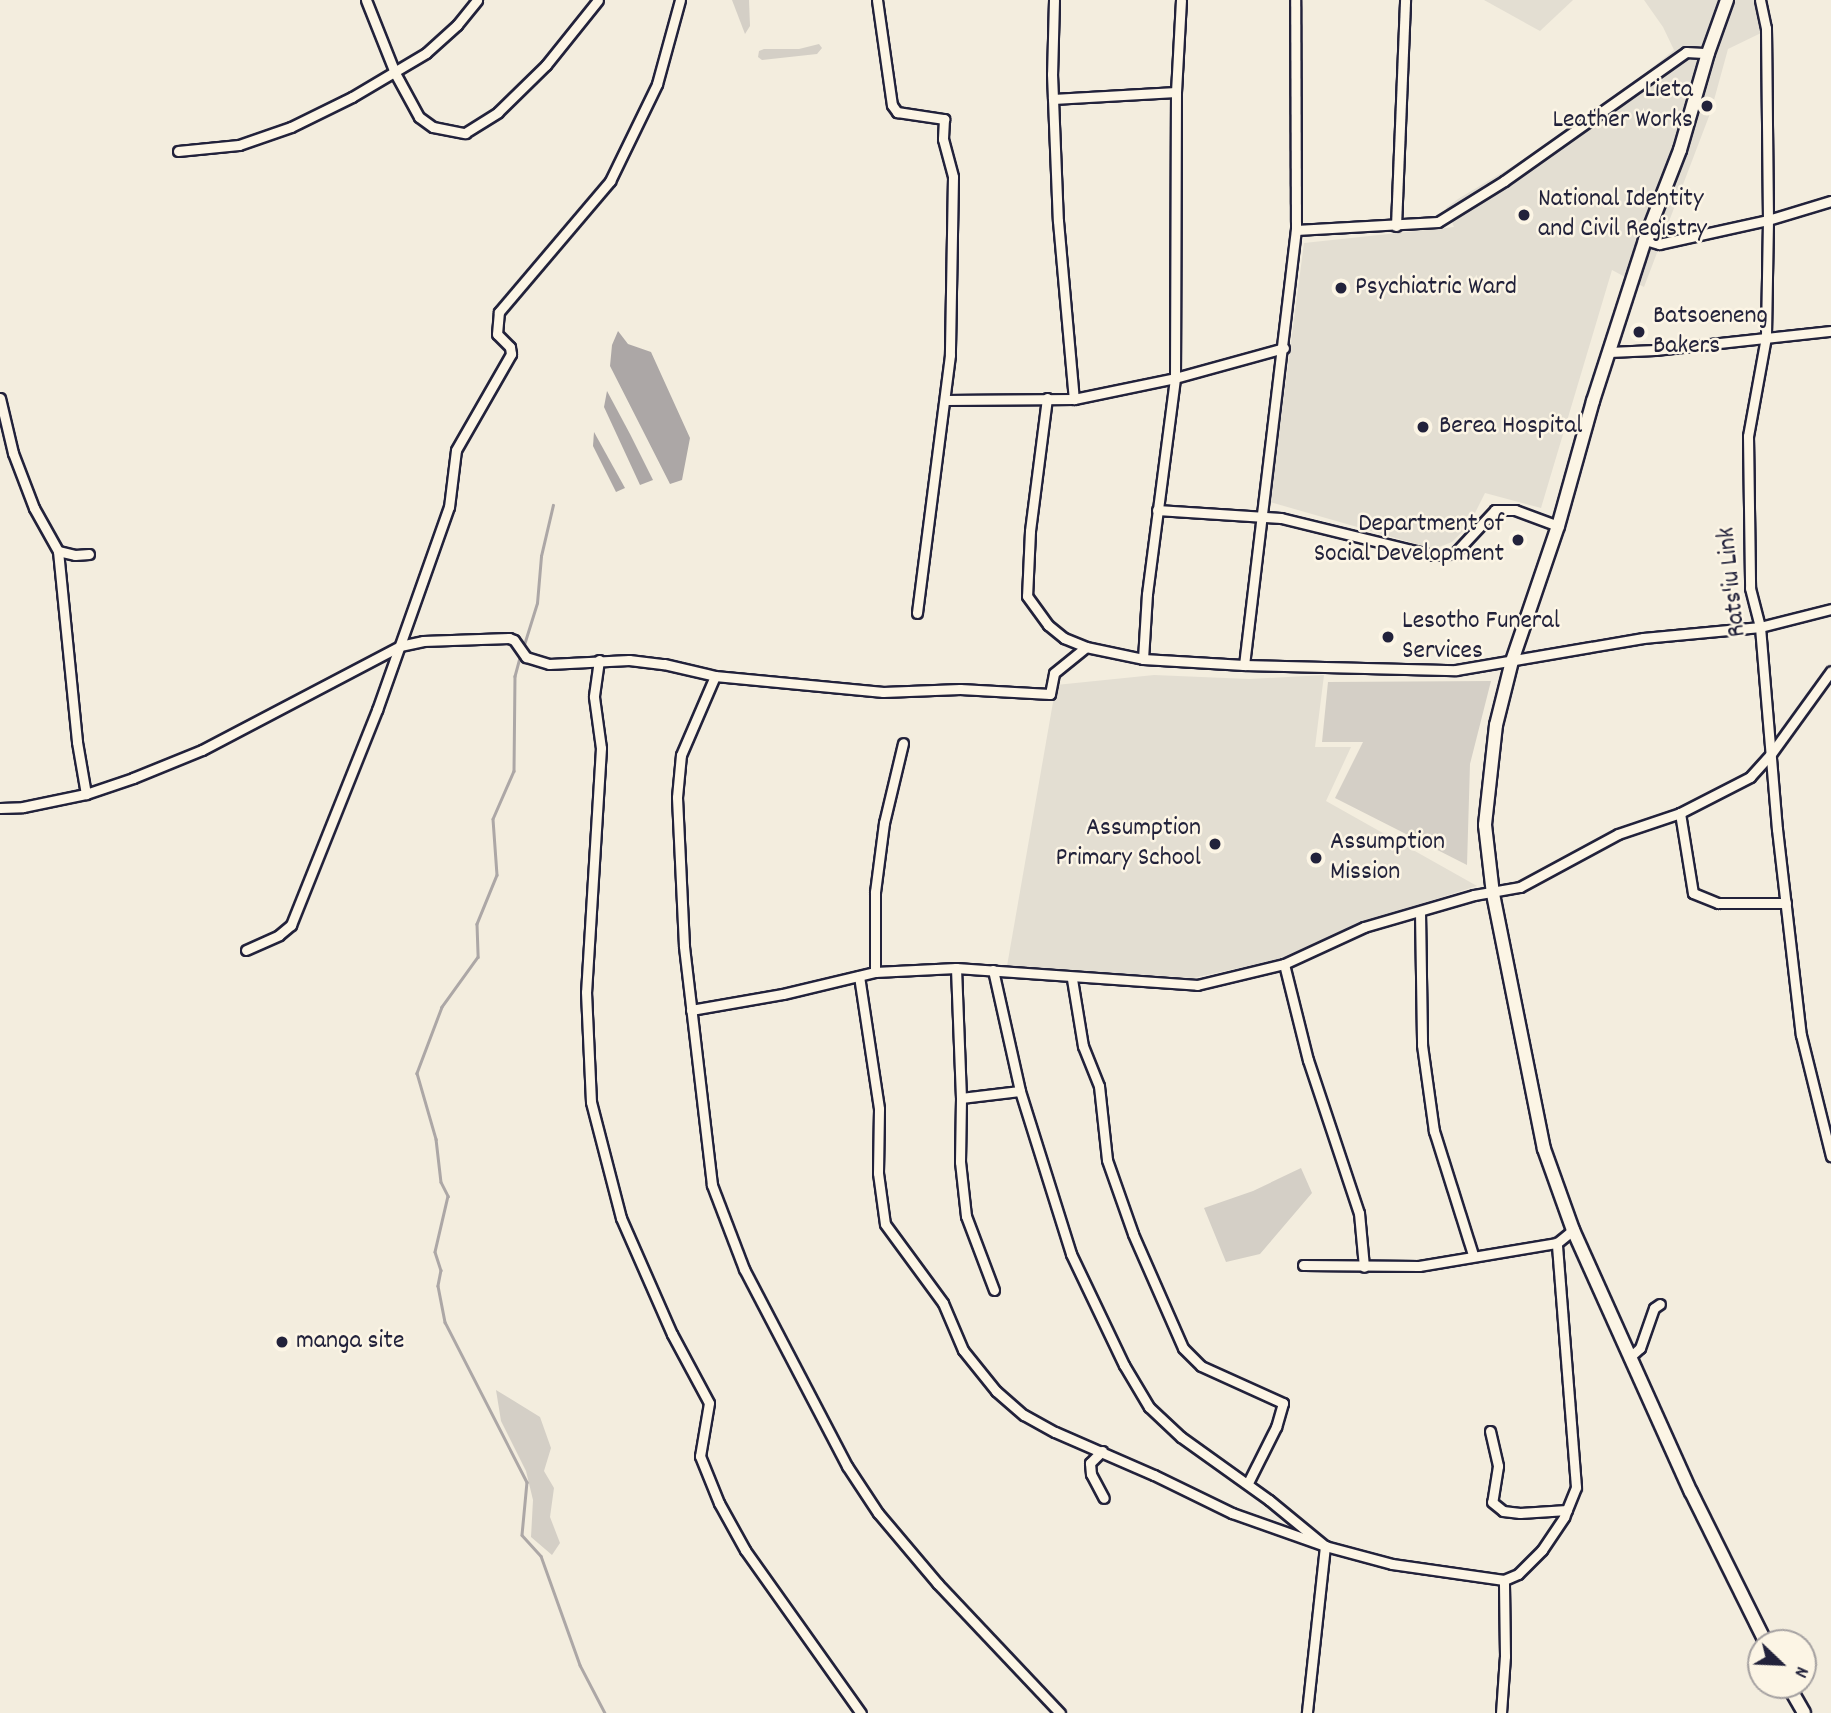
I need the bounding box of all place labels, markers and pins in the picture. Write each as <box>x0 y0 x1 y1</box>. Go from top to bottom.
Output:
place label: Lieta Leather Works <box>1552 75 1693 136</box>
marker: Lieta Leather Works <box>1699 98 1715 114</box>
place label: National Identity and Civil Registry <box>1538 184 1707 246</box>
marker: National Identity and Civil Registry <box>1516 207 1532 223</box>
place label: Psychiatric Ward <box>1355 272 1517 304</box>
marker: Psychiatric Ward <box>1333 280 1349 296</box>
place label: Batsoeneng Bakers <box>1653 301 1768 362</box>
marker: Batsoeneng Bakers <box>1631 324 1647 340</box>
place label: Berea Hospital <box>1439 411 1583 443</box>
marker: Berea Hospital <box>1413 417 1433 437</box>
place label: Department of Social Development <box>1314 509 1504 570</box>
marker: Department of Social Development <box>1510 532 1526 548</box>
place label: Lesotho Funeral Services <box>1402 606 1560 668</box>
marker: Lesotho Funeral Services <box>1380 629 1396 645</box>
place label: Assumption Primary School <box>1055 813 1201 874</box>
place label: Assumption Mission <box>1330 827 1445 888</box>
marker: Assumption Primary School <box>1207 836 1223 852</box>
marker: Assumption Mission <box>1308 850 1324 866</box>
place label: manga site <box>296 1326 404 1358</box>
marker: manga site <box>274 1334 290 1350</box>

